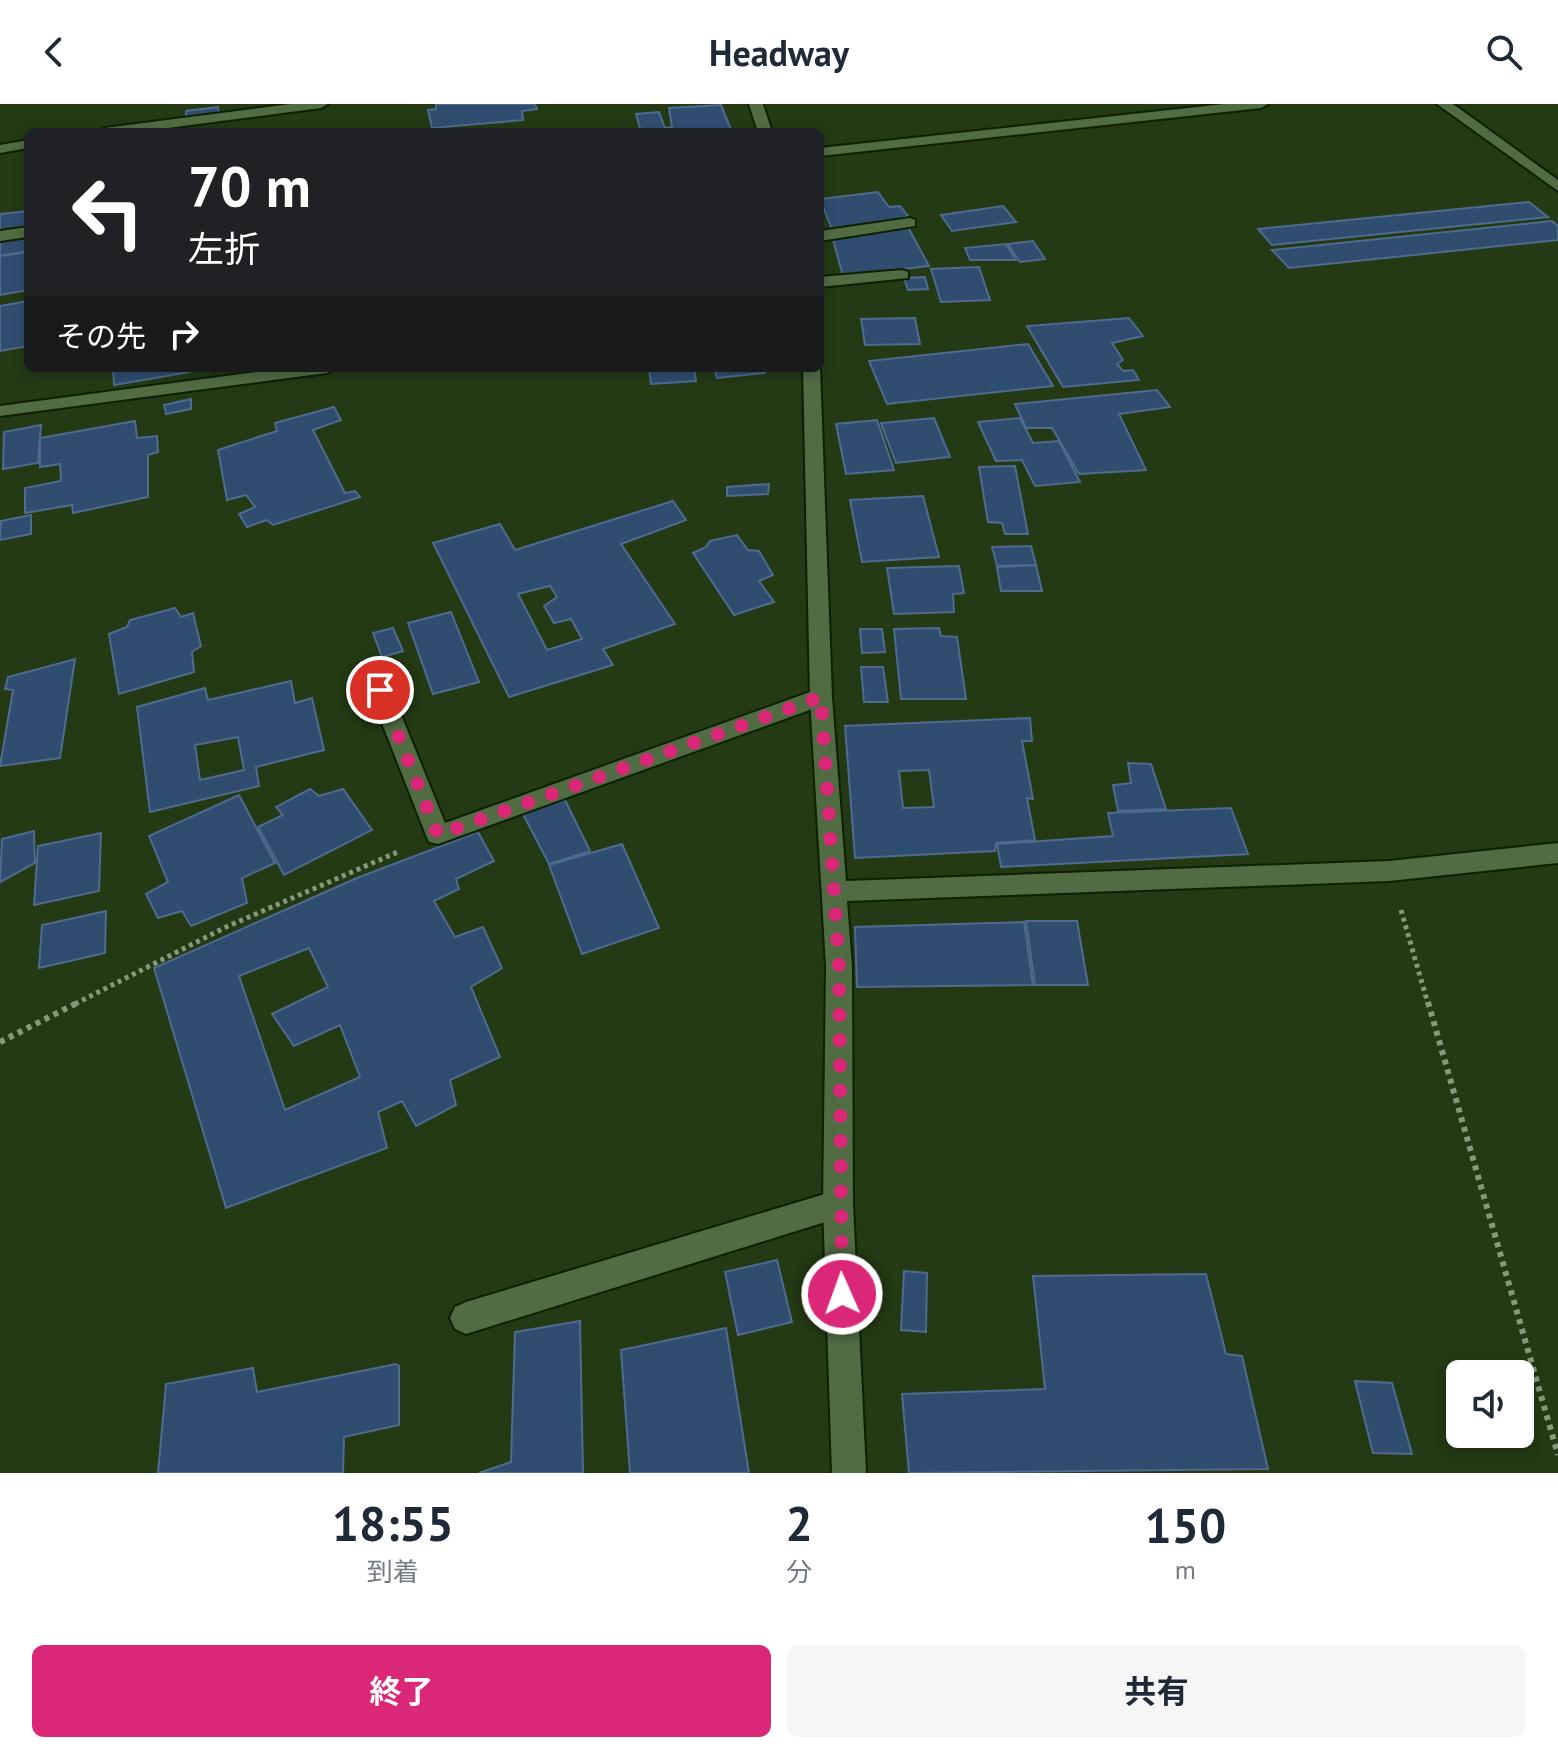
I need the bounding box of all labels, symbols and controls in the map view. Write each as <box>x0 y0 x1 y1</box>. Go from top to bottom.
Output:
text: Headway <box>709 29 849 76</box>
icon: back <box>32 30 76 74</box>
icon: search <box>1482 30 1526 74</box>
text: 70 m <box>188 150 311 222</box>
icon: left <box>56 160 160 264</box>
text: 左折 <box>188 225 260 272</box>
icon: right <box>162 312 206 356</box>
text: その先 <box>56 316 146 355</box>
pin <box>346 656 414 724</box>
icon: arrive <box>358 668 402 712</box>
position arrow <box>800 1252 884 1336</box>
map controls <box>1446 1360 1534 1448</box>
button: sound <box>1446 1360 1534 1448</box>
text: 18:55 <box>332 1492 454 1554</box>
text: 2 <box>785 1492 813 1554</box>
text: 150 <box>1144 1494 1226 1556</box>
text: m <box>1175 1553 1196 1586</box>
text: 到着 <box>367 1555 419 1588</box>
text: 分 <box>786 1555 812 1588</box>
button: 終了 <box>32 1645 771 1737</box>
button: 共有 <box>787 1645 1526 1737</box>

